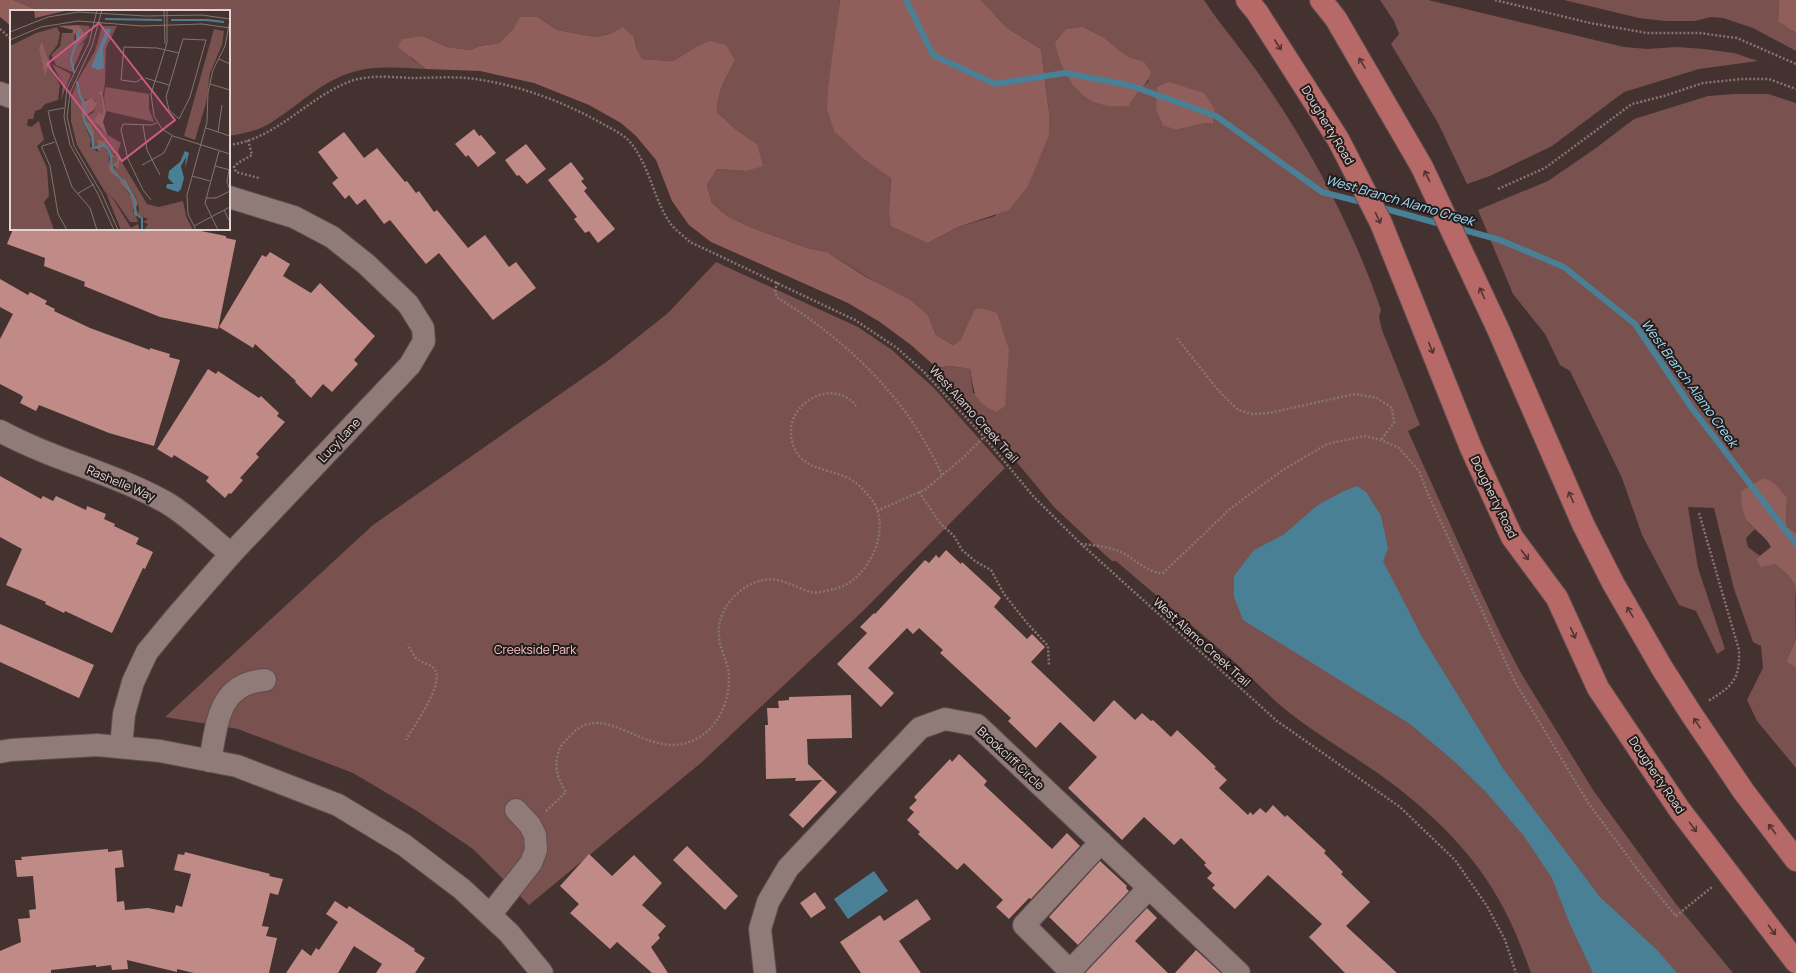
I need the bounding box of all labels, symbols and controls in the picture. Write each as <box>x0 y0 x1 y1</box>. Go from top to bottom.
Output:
inset map <box>10 10 230 230</box>
one-way arrow <box>1274 39 1282 50</box>
one-way arrow <box>1357 57 1365 69</box>
street label: Dougherty Road <box>1298 82 1358 168</box>
water label: West Branch Alamo Creek <box>1324 170 1479 231</box>
one-way arrow <box>1423 170 1430 182</box>
one-way arrow <box>1375 212 1382 224</box>
one-way arrow <box>1478 288 1485 300</box>
water label: West Branch Alamo Creek <box>1638 316 1744 453</box>
one-way arrow <box>1427 341 1435 353</box>
street label: West Alamo Creek Trail <box>926 362 1022 466</box>
street label: Lucy Lane <box>314 414 364 466</box>
street label: Dougherty Road <box>1467 453 1521 541</box>
street label: Rashelle Way <box>84 461 159 505</box>
one-way arrow <box>1567 491 1574 503</box>
one-way arrow <box>1521 549 1529 560</box>
street label: West Alamo Creek Trail <box>1150 594 1254 690</box>
one-way arrow <box>1626 606 1633 618</box>
one-way arrow <box>1570 627 1578 639</box>
park label: Creekside Park <box>494 641 577 658</box>
one-way arrow <box>1693 718 1701 729</box>
street label: Brookcliff Circle <box>974 722 1048 794</box>
street label: Dougherty Road <box>1625 733 1689 817</box>
one-way arrow <box>1688 821 1697 832</box>
one-way arrow <box>1768 824 1777 835</box>
one-way arrow <box>1767 925 1776 936</box>

